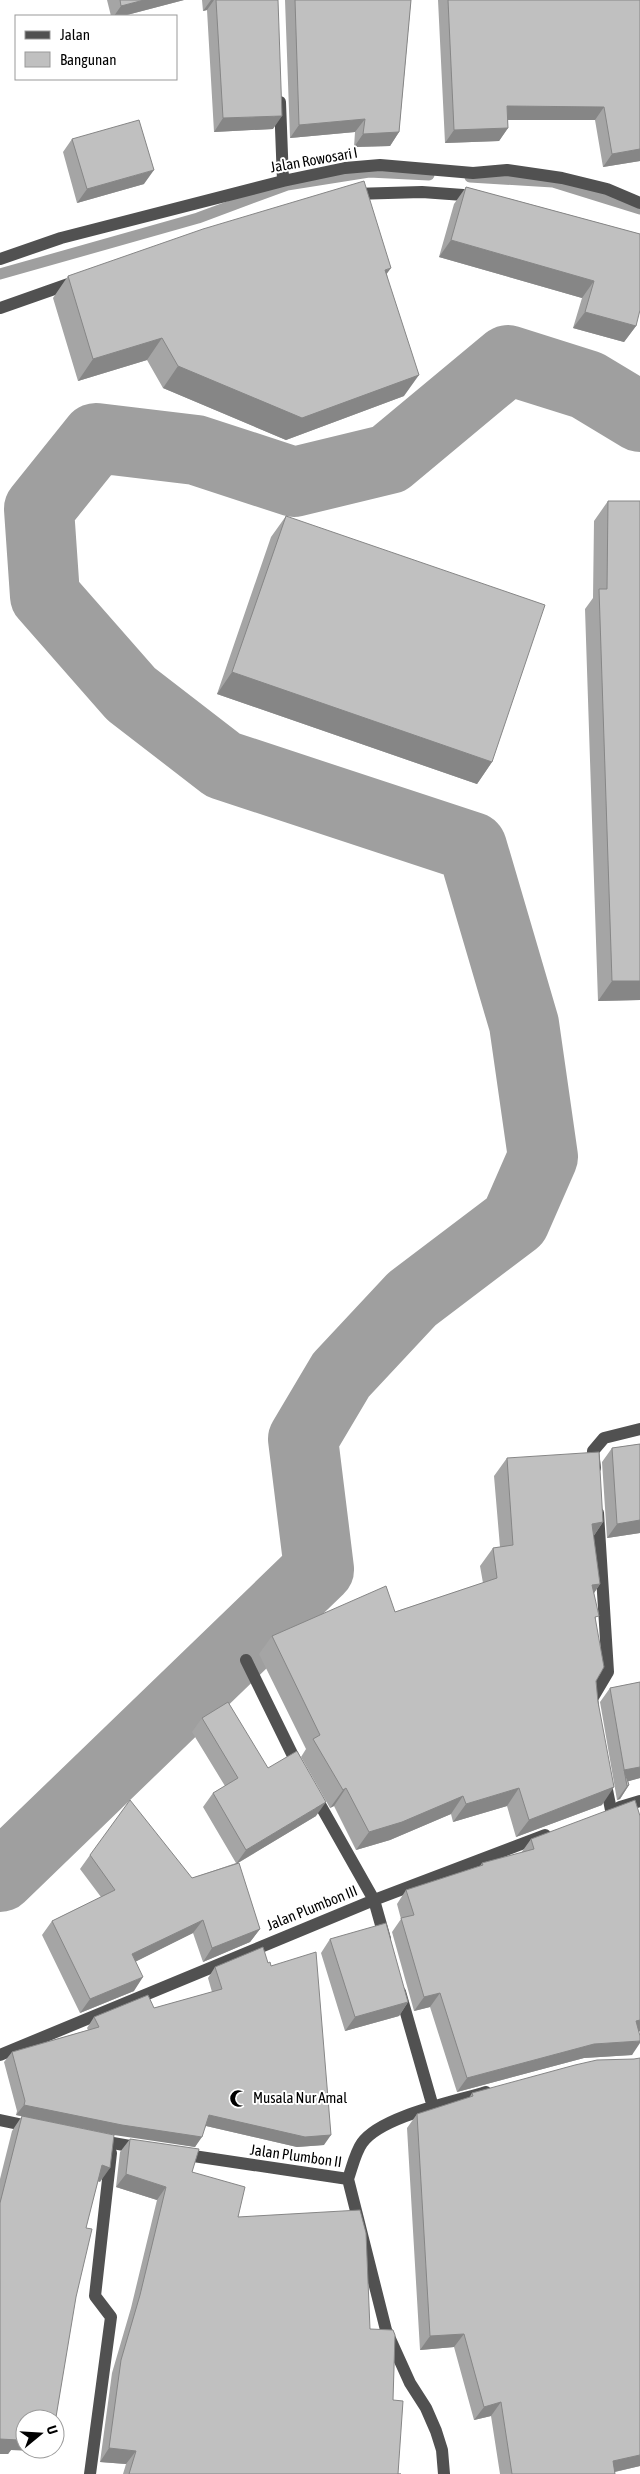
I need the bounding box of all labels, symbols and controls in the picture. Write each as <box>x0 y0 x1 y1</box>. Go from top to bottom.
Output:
legend <box>15 15 178 80</box>
text: Jalan <box>60 26 90 43</box>
text: Bangunan <box>60 51 117 68</box>
street label: Jalan Rowosari I <box>269 143 359 176</box>
street label: Jalan Plumbon III <box>264 1882 360 1933</box>
mosque icon: Musala Nur Amal <box>229 2088 249 2108</box>
place label: Musala Nur Amal <box>253 2089 347 2106</box>
street label: Jalan Plumbon II <box>249 2141 343 2170</box>
north arrow <box>15 2409 65 2459</box>
text: U <box>43 2424 61 2436</box>

